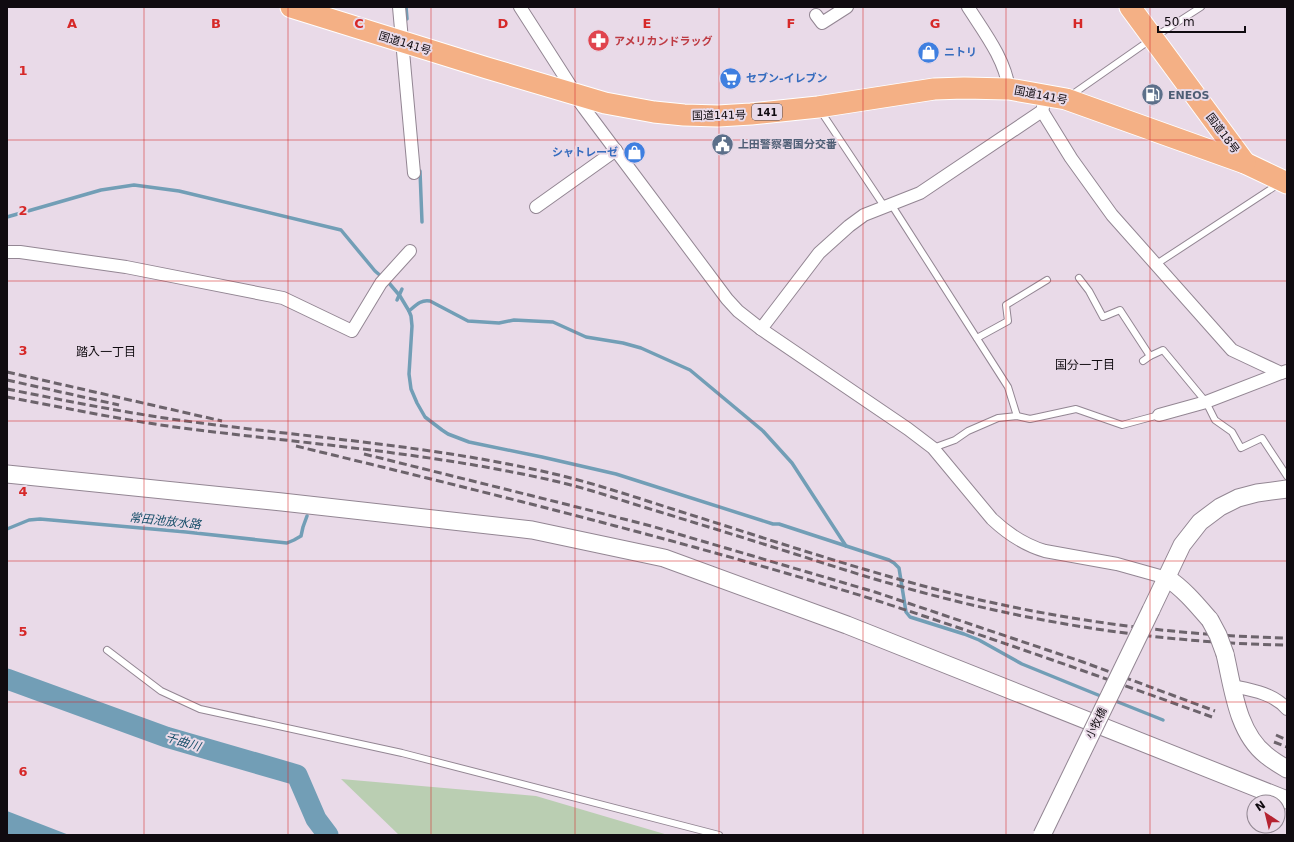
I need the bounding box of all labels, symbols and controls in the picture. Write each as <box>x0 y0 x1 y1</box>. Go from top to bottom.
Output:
scale bar <box>1158 8 1245 34</box>
text: 50 m <box>1164 15 1195 29</box>
text: A <box>67 16 77 31</box>
text: B <box>211 16 221 31</box>
text: C <box>354 16 364 31</box>
text: D <box>498 16 509 31</box>
text: E <box>643 16 651 31</box>
text: F <box>787 16 795 31</box>
text: G <box>930 16 940 31</box>
text: H <box>1073 16 1083 31</box>
pharmacy icon: アメリカンドラッグ <box>585 28 611 54</box>
street label: 国道141号 <box>377 29 433 58</box>
place label: アメリカンドラッグ <box>614 35 712 48</box>
shop icon: ニトリ <box>916 39 942 65</box>
place label: ニトリ <box>944 46 977 59</box>
text: 1 <box>18 63 28 78</box>
supermarket icon: セブン-イレブン <box>718 65 744 91</box>
place label: セブン-イレブン <box>746 72 828 85</box>
fuel station icon: ENEOS <box>1139 82 1165 108</box>
street label: 国道141号 <box>1013 84 1069 107</box>
place label: ENEOS <box>1168 89 1210 102</box>
road number: 141 <box>752 104 782 120</box>
street label: 国道141号 <box>692 109 746 122</box>
street label: 国道18号 <box>1203 111 1242 156</box>
public building icon: 上田警察署国分交番 <box>709 131 735 157</box>
place label: 上田警察署国分交番 <box>738 138 837 151</box>
shop icon: シャトレーゼ <box>621 139 647 165</box>
place label: シャトレーゼ <box>552 146 618 159</box>
text: 2 <box>18 203 28 218</box>
text: 3 <box>18 343 28 358</box>
district label: 踏入一丁目 <box>76 345 136 359</box>
district label: 国分一丁目 <box>1055 358 1115 372</box>
text: 4 <box>18 484 28 499</box>
water label: 常田池放水路 <box>128 510 203 532</box>
text: 5 <box>18 624 28 639</box>
street label: 小牧橋 <box>1083 706 1110 741</box>
water label: 千曲川 <box>164 730 204 755</box>
text: 6 <box>18 764 28 779</box>
north arrow <box>1246 794 1286 834</box>
text: N <box>1253 798 1268 814</box>

